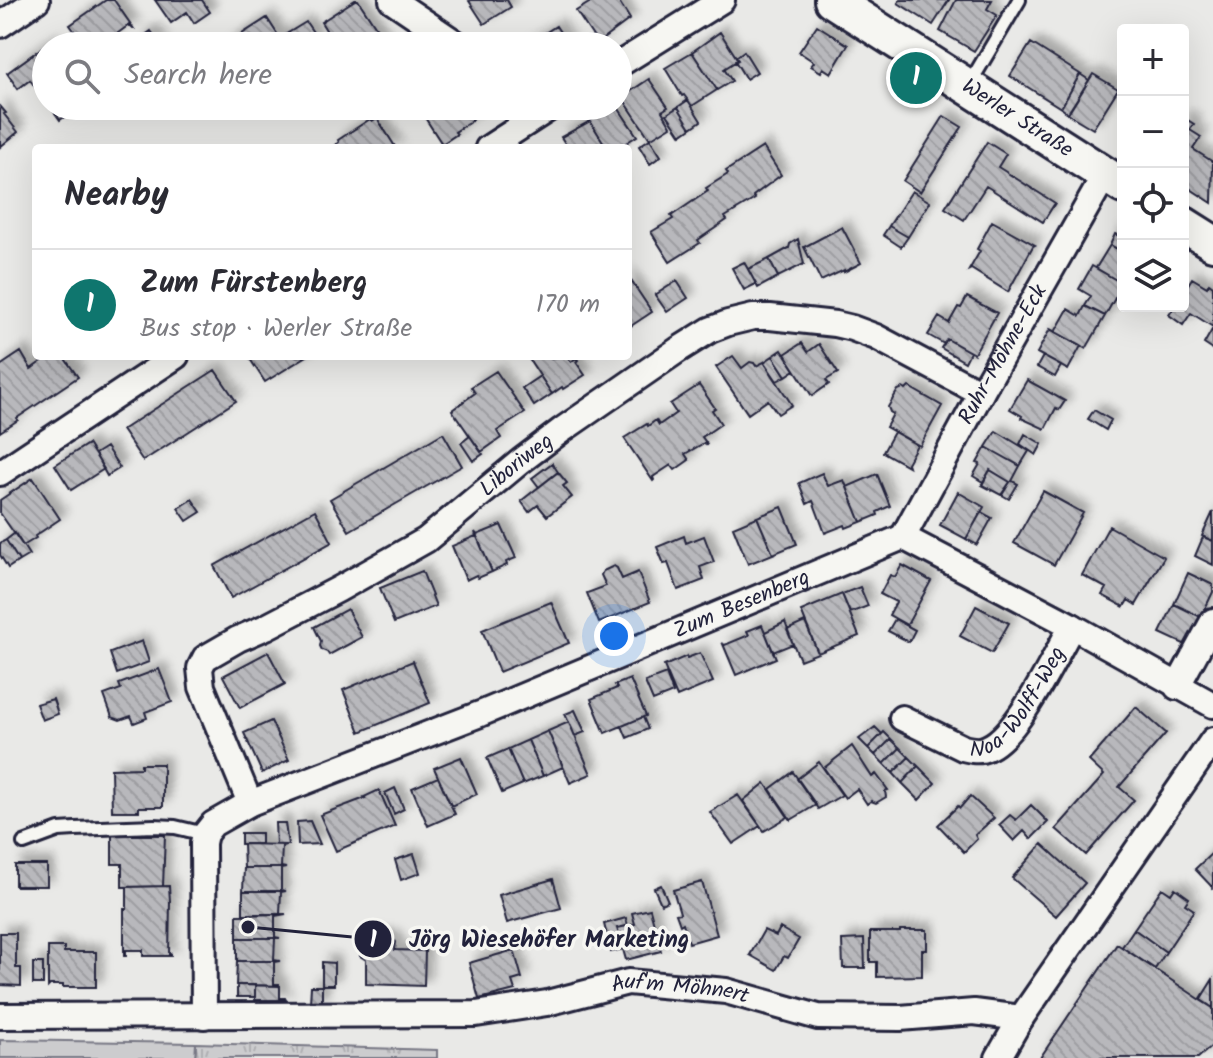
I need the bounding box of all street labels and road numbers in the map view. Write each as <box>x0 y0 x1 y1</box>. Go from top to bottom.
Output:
street label: Werler Straße <box>955 70 1080 167</box>
street label: Ruhr-Möhne-Eck <box>949 277 1057 431</box>
street label: Liboriweg <box>472 425 561 506</box>
street label: Zum Besenberg <box>668 560 815 649</box>
street label: Noa-Wolff-Weg <box>970 641 1075 768</box>
street label: Auf'm Möhnert <box>607 964 754 1014</box>

